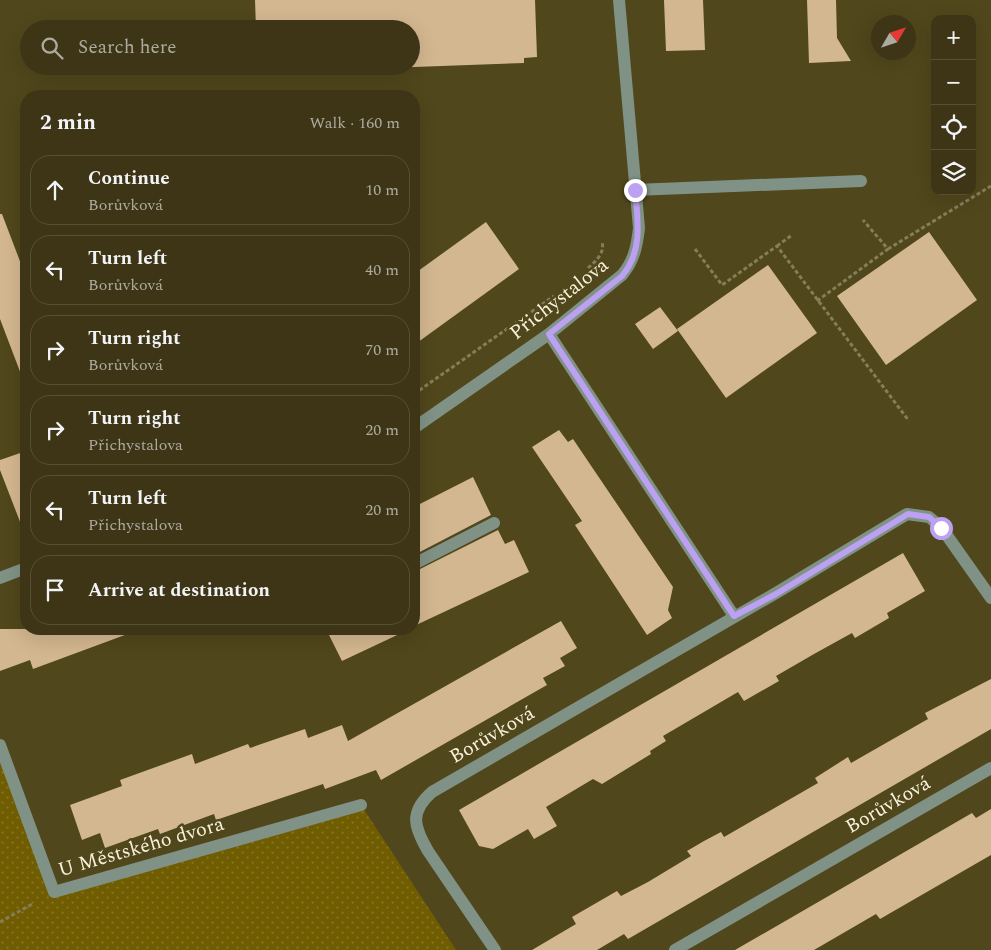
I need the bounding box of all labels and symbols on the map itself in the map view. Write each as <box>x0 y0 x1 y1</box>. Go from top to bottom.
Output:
north arrow <box>871 15 916 60</box>
route end <box>624 179 647 202</box>
street label: Přichystalova <box>503 251 615 347</box>
route start <box>930 517 953 540</box>
street label: Borůvková <box>444 698 540 771</box>
street label: Borůvková <box>840 768 936 841</box>
street label: U Městského dvora <box>54 809 228 885</box>

